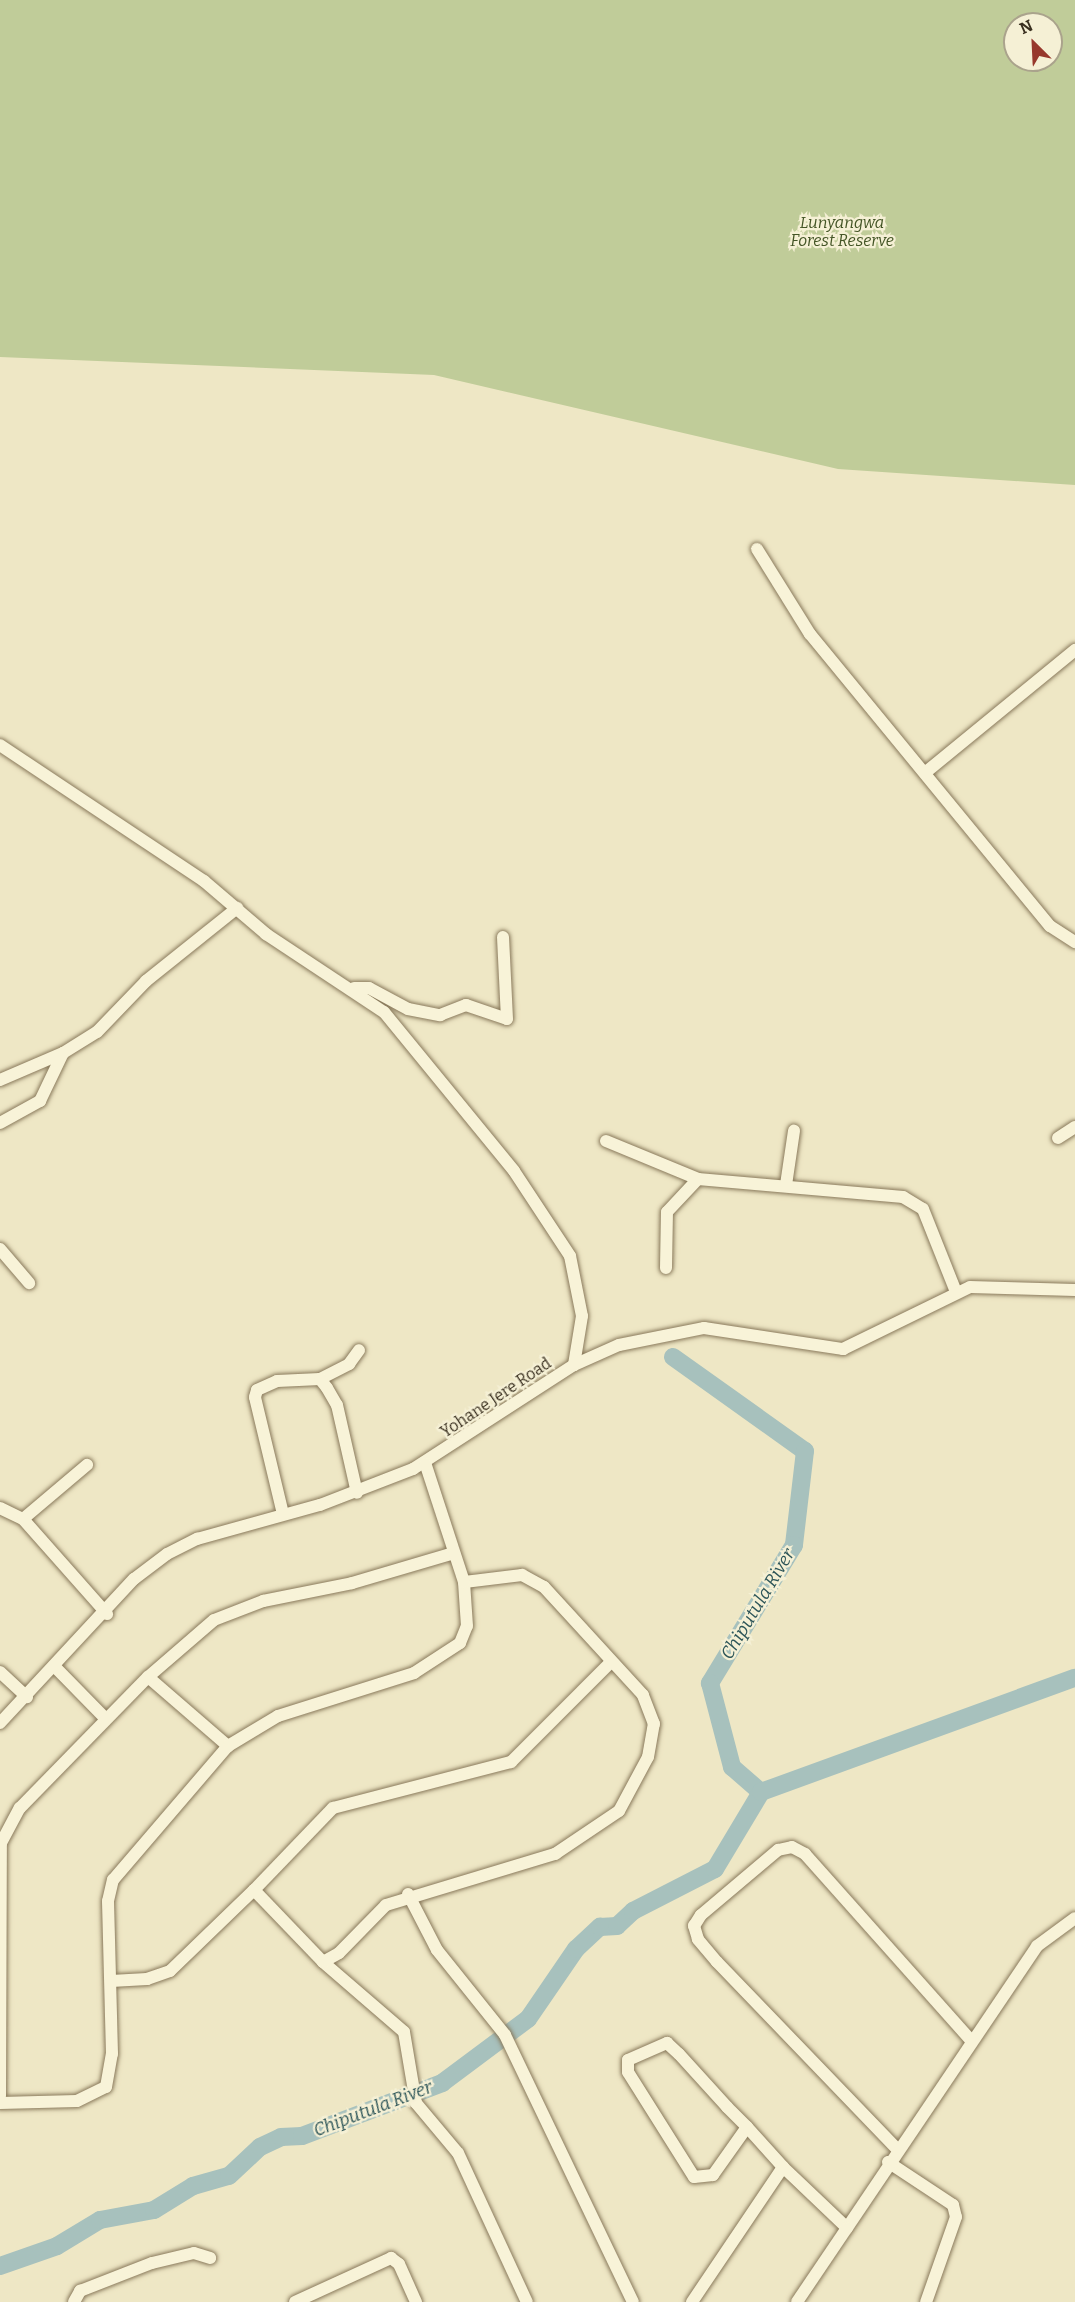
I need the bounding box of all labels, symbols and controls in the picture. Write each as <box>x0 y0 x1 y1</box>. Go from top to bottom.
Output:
north arrow <box>1003 12 1063 72</box>
text: N <box>1017 16 1036 38</box>
park label: Lunyangwa Forest Reserve <box>790 213 894 251</box>
street label: Yohane Jere Road <box>437 1354 555 1442</box>
water label: Chiputula River <box>716 1545 800 1663</box>
water label: Chiputula River <box>311 2076 435 2142</box>

